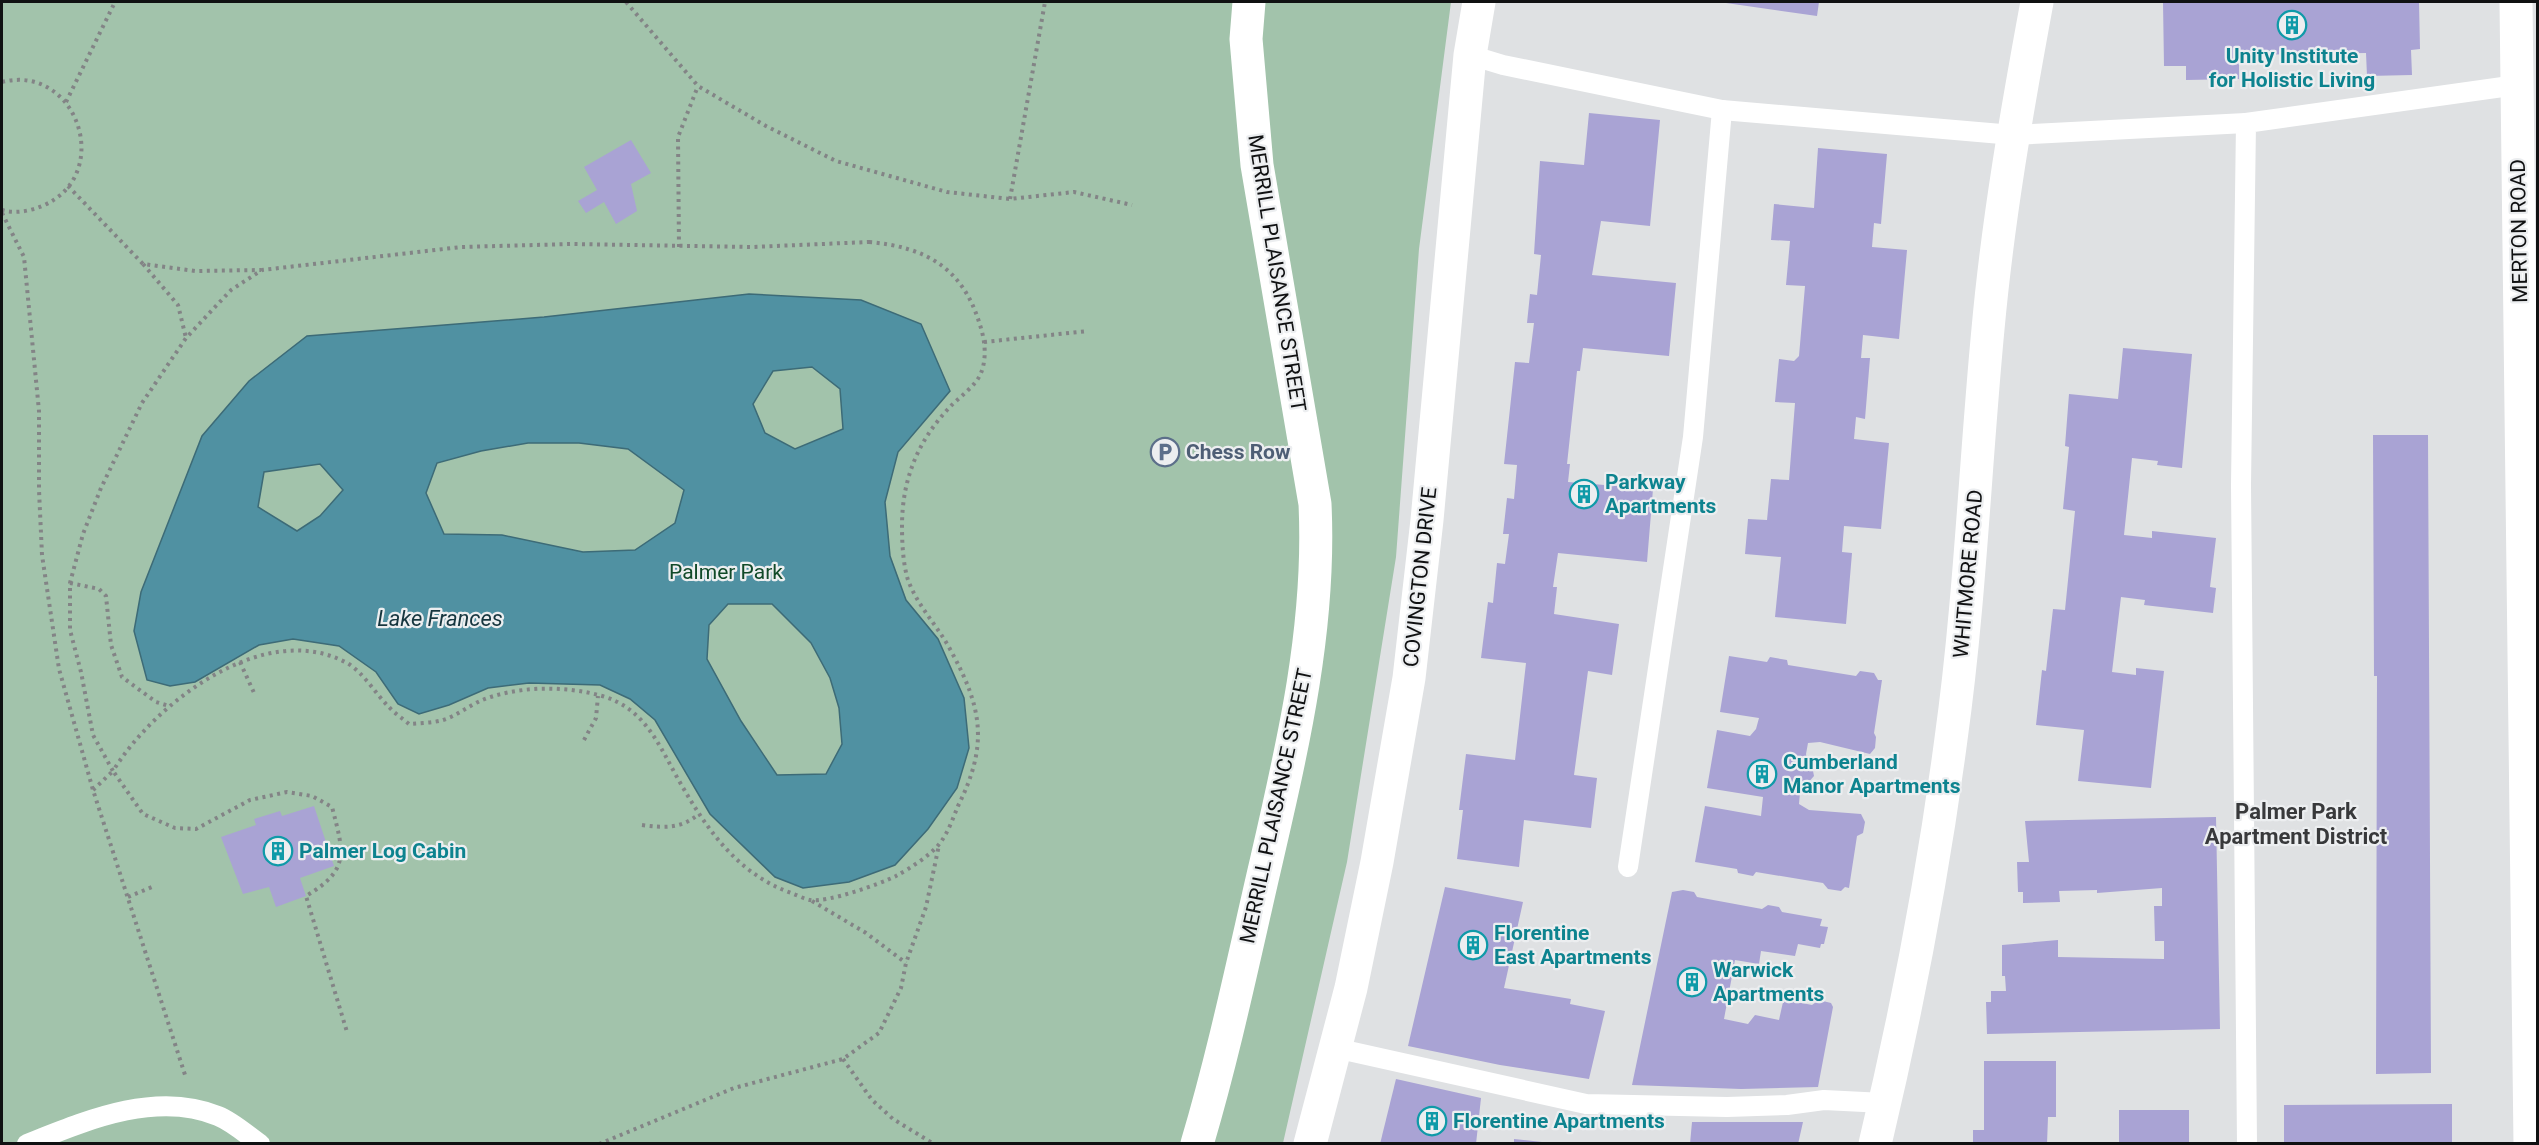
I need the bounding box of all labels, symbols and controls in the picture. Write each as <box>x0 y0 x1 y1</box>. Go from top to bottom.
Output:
building icon: Unity Institute for Holistic Living <box>2276 9 2308 41</box>
place label: Unity Institute for Holistic Living <box>2209 44 2375 92</box>
street label: MERRILL PLAISANCE STREET <box>1243 133 1311 414</box>
street label: MERTON ROAD <box>2506 159 2532 303</box>
parking icon: Chess Row <box>1149 436 1181 468</box>
place label: Chess Row <box>1186 440 1291 464</box>
place label: Parkway Apartments <box>1605 470 1717 518</box>
building icon: Parkway Apartments <box>1568 478 1600 510</box>
street label: COVINGTON DRIVE <box>1399 486 1441 668</box>
street label: WHITMORE ROAD <box>1949 489 1987 659</box>
park label: Palmer Park <box>669 560 783 584</box>
water label: Lake Frances <box>377 606 503 631</box>
street label: MERRILL PLAISANCE STREET <box>1235 666 1317 946</box>
place label: Cumberland Manor Apartments <box>1783 750 1961 798</box>
building icon: Cumberland Manor Apartments <box>1746 758 1778 790</box>
district label: Palmer Park Apartment District <box>2205 799 2388 849</box>
building icon: Palmer Log Cabin <box>262 835 294 867</box>
place label: Palmer Log Cabin <box>299 839 466 863</box>
place label: Florentine East Apartments <box>1494 921 1652 969</box>
building icon: Florentine East Apartments <box>1457 929 1489 961</box>
place label: Warwick Apartments <box>1713 958 1825 1006</box>
building icon: Warwick Apartments <box>1676 966 1708 998</box>
building icon: Florentine Apartments <box>1416 1105 1448 1137</box>
place label: Florentine Apartments <box>1453 1109 1665 1133</box>

